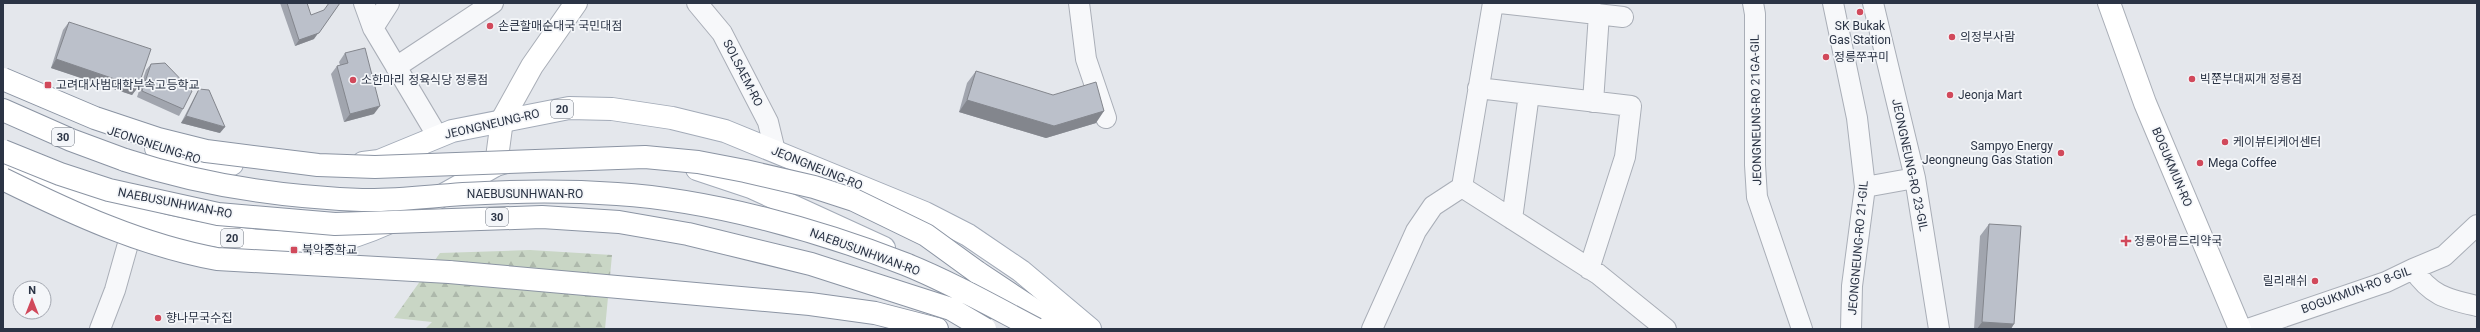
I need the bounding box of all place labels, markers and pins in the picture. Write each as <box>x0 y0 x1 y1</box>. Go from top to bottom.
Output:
marker: SK Bukak Gas Station <box>1855 7 1865 17</box>
place label: 손큰할매순대국 국민대점 <box>498 19 622 33</box>
place label: SK Bukak Gas Station <box>1829 19 1891 47</box>
marker: 손큰할매순대국 국민대점 <box>485 21 495 31</box>
place label: 의정부사람 <box>1960 30 2015 44</box>
marker: 의정부사람 <box>1947 32 1957 42</box>
place label: 정릉쭈꾸미 <box>1834 50 1889 64</box>
marker: 정릉쭈꾸미 <box>1821 52 1831 62</box>
place label: 빅쭌부대찌개 정릉점 <box>2200 72 2302 86</box>
place label: 소한마리 정육식당 정릉점 <box>361 73 488 87</box>
marker: 빅쭌부대찌개 정릉점 <box>2187 74 2197 84</box>
marker: 소한마리 정육식당 정릉점 <box>348 75 358 85</box>
place label: 고려대사범대학부속고등학교 <box>56 78 200 92</box>
marker: 고려대사범대학부속고등학교 <box>43 80 53 90</box>
place label: Jeonja Mart <box>1958 88 2022 102</box>
marker: Jeonja Mart <box>1945 90 1955 100</box>
place label: 케이뷰티케어센터 <box>2233 135 2321 149</box>
marker: 케이뷰티케어센터 <box>2220 137 2230 147</box>
place label: Sampyo Energy Jeongneung Gas Station <box>1922 139 2053 167</box>
marker: Sampyo Energy Jeongneung Gas Station <box>2056 148 2066 158</box>
place label: Mega Coffee <box>2208 156 2277 170</box>
marker: Mega Coffee <box>2195 158 2205 168</box>
place label: 정릉아름드리약국 <box>2134 234 2222 248</box>
marker: 정릉아름드리약국 <box>2121 236 2131 246</box>
place label: 북악중학교 <box>302 243 357 257</box>
marker: 북악중학교 <box>289 245 299 255</box>
place label: 릴리래쉬 <box>2263 274 2307 288</box>
marker: 릴리래쉬 <box>2310 276 2320 286</box>
place label: 향나무국수집 <box>166 311 232 325</box>
marker: 향나무국수집 <box>153 313 163 323</box>

